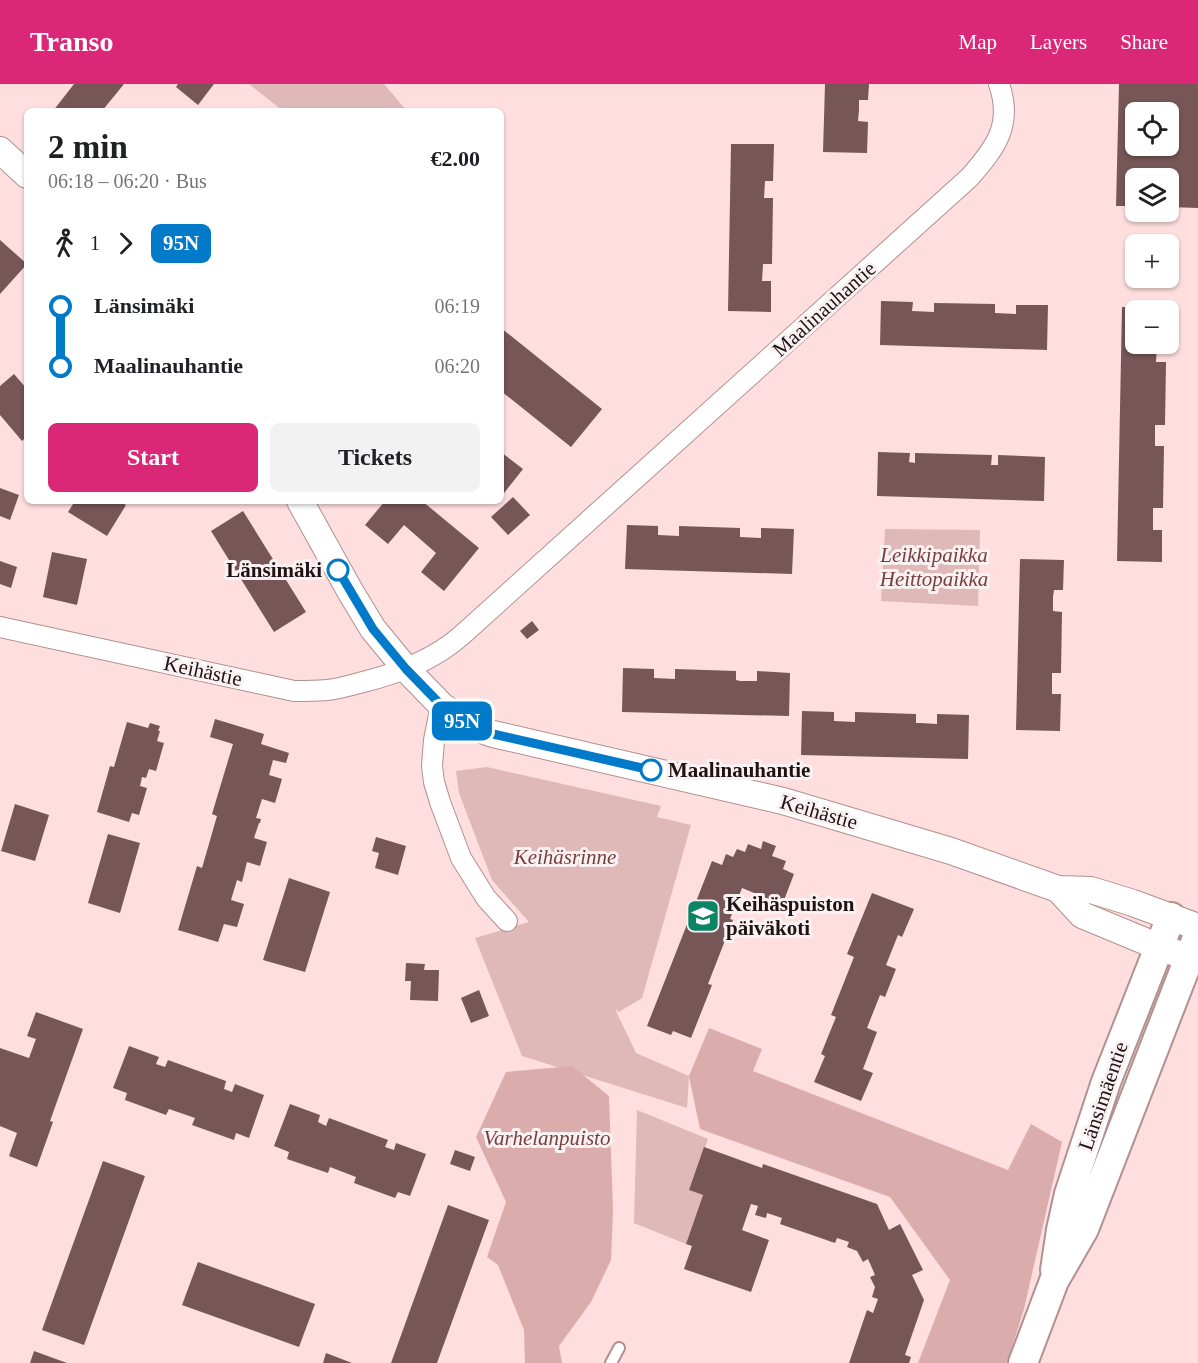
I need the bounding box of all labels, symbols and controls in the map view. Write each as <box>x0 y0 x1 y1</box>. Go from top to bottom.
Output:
text: Transo <box>30 26 114 57</box>
text: Map <box>959 30 997 54</box>
text: Layers <box>1030 30 1087 54</box>
text: Share <box>1120 30 1168 54</box>
map controls <box>1125 102 1179 354</box>
button: locate <box>1125 102 1179 156</box>
text: 2 min <box>48 129 128 165</box>
text: €2.00 <box>431 146 480 171</box>
button: layers <box>1125 168 1179 222</box>
text: 06:18 – 06:20 · Bus <box>48 170 207 192</box>
icon: walk <box>48 227 81 260</box>
icon: forward <box>109 227 142 260</box>
text: 95N <box>163 231 199 255</box>
text: 1 <box>90 232 100 254</box>
button: + <box>1125 234 1179 288</box>
street label: Maalinauhantie <box>767 256 881 362</box>
text: Länsimäki <box>94 293 194 318</box>
text: 06:19 <box>434 295 480 317</box>
button: − <box>1125 300 1179 354</box>
text: Maalinauhantie <box>94 353 243 378</box>
text: 06:20 <box>434 355 480 377</box>
button: Start <box>48 423 258 492</box>
button: Tickets <box>270 423 480 492</box>
park label: Leikkipaikka Heittopaikka <box>879 543 988 591</box>
place label: Länsimäki <box>226 558 322 582</box>
marker: Länsimäki <box>327 559 349 581</box>
street label: Keihästie <box>162 651 244 691</box>
line badge: 95N <box>428 702 496 740</box>
text: 95N <box>444 709 480 733</box>
place label: Maalinauhantie <box>668 758 810 782</box>
marker: Maalinauhantie <box>640 759 662 781</box>
street label: Keihästie <box>778 790 860 834</box>
park label: Keihäsrinne <box>513 845 616 869</box>
place label: Keihäspuiston päiväkoti <box>726 892 855 940</box>
school or university icon: Keihäspuiston päiväkoti <box>685 898 721 934</box>
street label: Länsimäentie <box>1073 1039 1133 1153</box>
park label: Varhelanpuisto <box>484 1126 610 1150</box>

